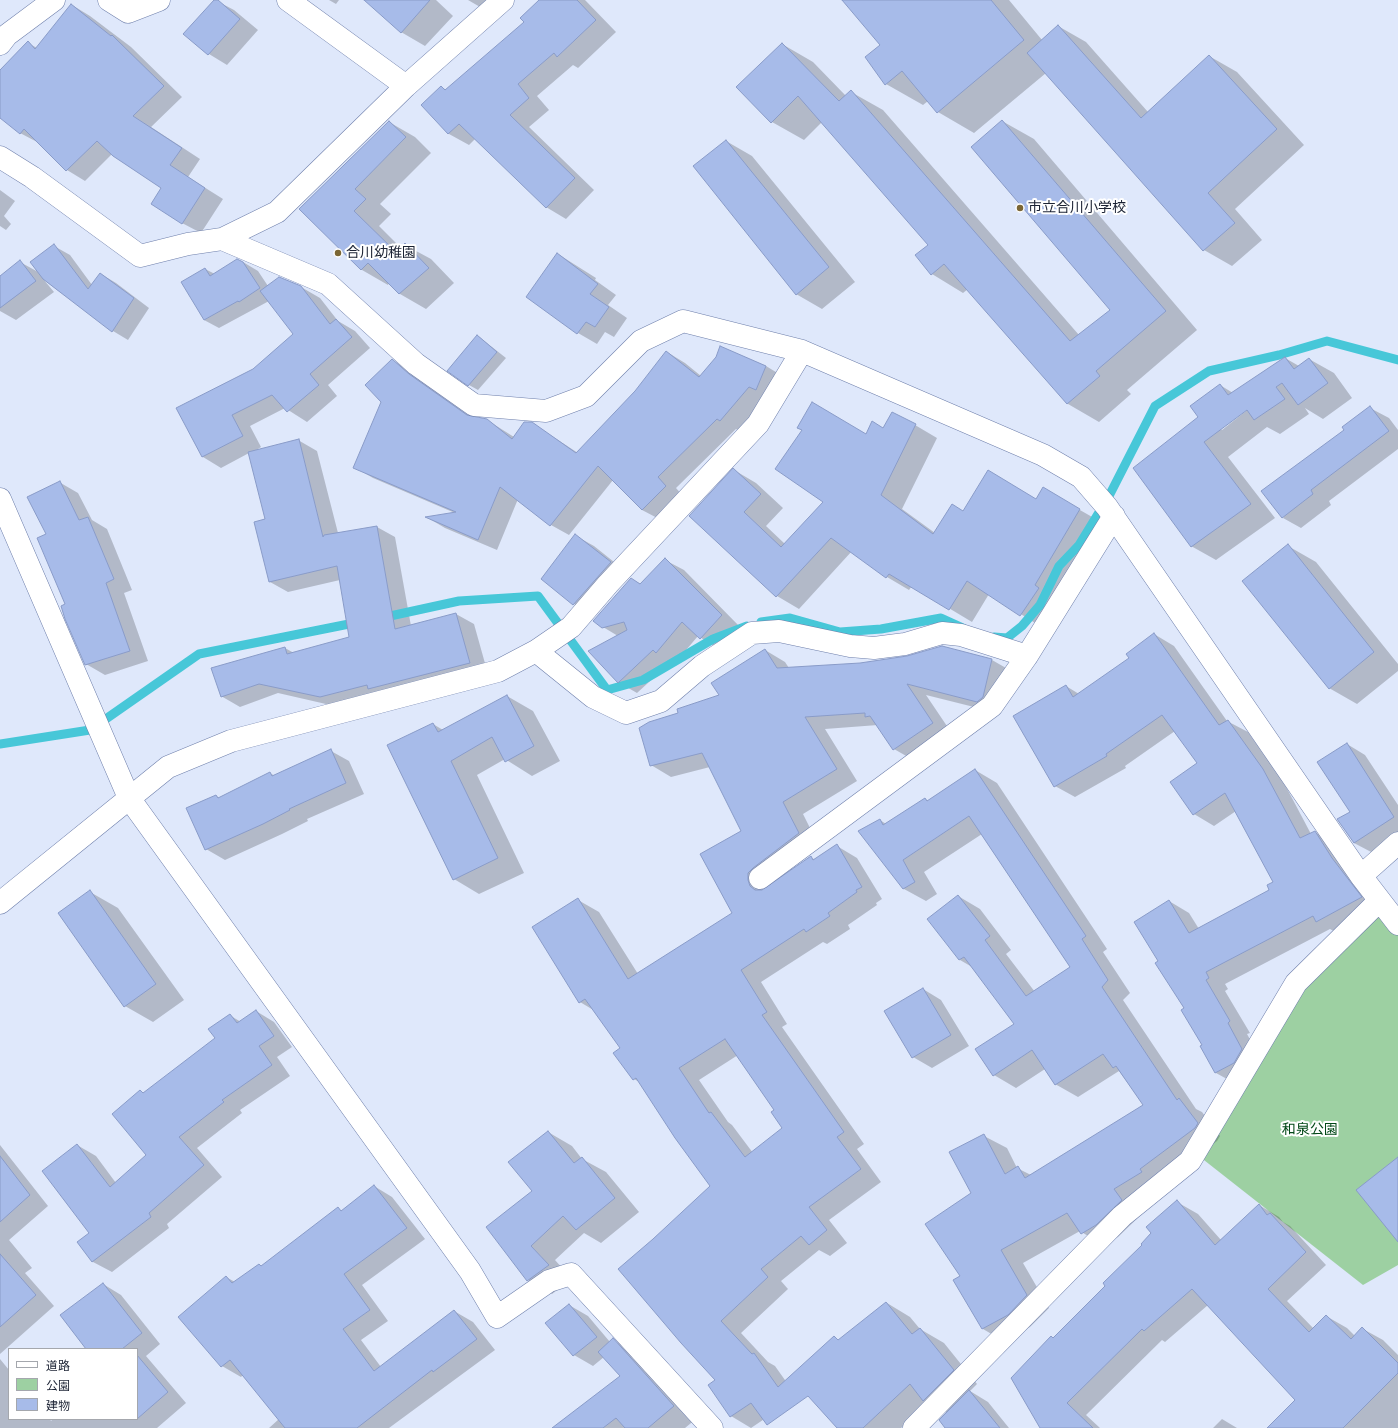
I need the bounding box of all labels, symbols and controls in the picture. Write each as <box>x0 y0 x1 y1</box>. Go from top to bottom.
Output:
place label: 市立合川小学校 <box>1028 200 1126 216</box>
marker: 市立合川小学校 <box>1015 203 1025 213</box>
place label: 合川幼稚園 <box>346 245 416 261</box>
marker: 合川幼稚園 <box>333 248 343 258</box>
park label: 和泉公園 <box>1282 1122 1338 1138</box>
legend <box>8 1348 138 1420</box>
text: 道路 <box>46 1358 70 1373</box>
text: 公園 <box>46 1378 70 1393</box>
text: 建物 <box>46 1398 70 1413</box>

